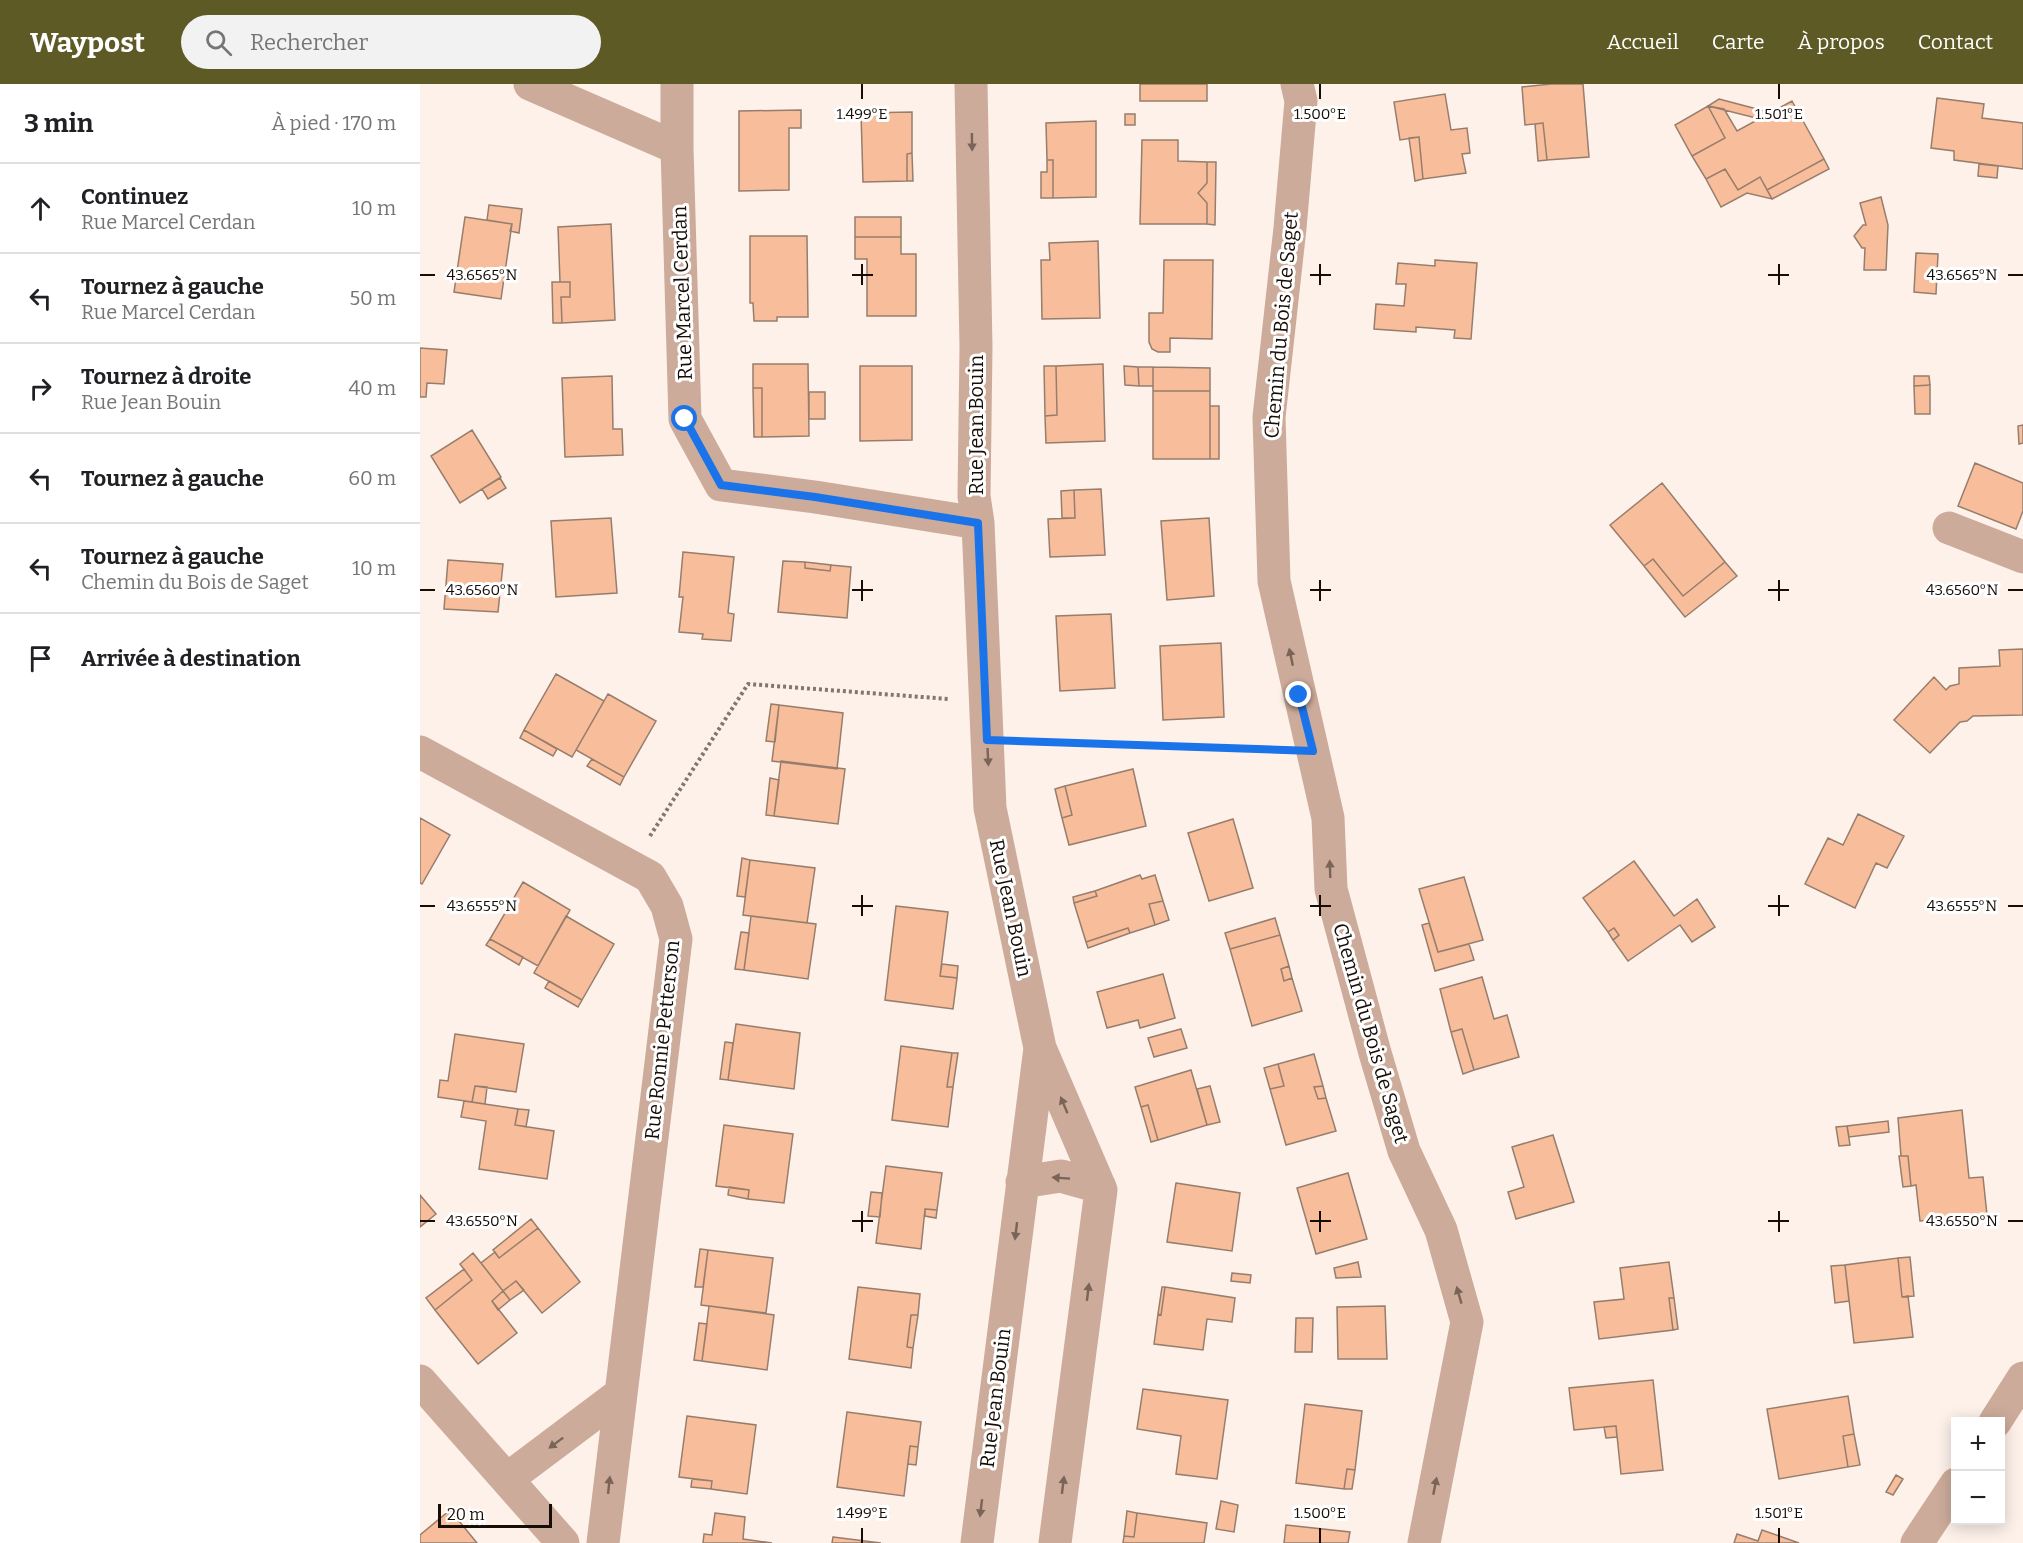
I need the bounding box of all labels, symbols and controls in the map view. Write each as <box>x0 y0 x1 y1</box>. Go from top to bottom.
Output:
search box <box>181 15 601 69</box>
text: Waypost <box>30 26 145 59</box>
icon: search <box>202 26 235 59</box>
text: Rechercher <box>250 29 368 56</box>
text: Accueil <box>1607 29 1679 55</box>
text: Carte <box>1712 29 1765 55</box>
text: À propos <box>1798 29 1885 55</box>
text: Contact <box>1918 29 1993 55</box>
text: 1.499°E <box>837 105 887 123</box>
text: 1.500°E <box>1294 105 1346 123</box>
text: 1.501°E <box>1755 105 1803 123</box>
text: 3 min <box>24 108 93 139</box>
text: À pied · 170 m <box>271 111 396 135</box>
one-way arrow <box>967 133 977 152</box>
text: Continuez <box>81 183 188 210</box>
icon: ahead <box>24 192 57 225</box>
text: 10 m <box>352 196 396 220</box>
street label: Rue Marcel Cerdan <box>667 205 697 381</box>
text: Rue Marcel Cerdan <box>81 210 255 234</box>
street label: Chemin du Bois de Saget <box>1259 211 1303 439</box>
text: 43.6565°N <box>447 266 518 284</box>
text: 43.6565°N <box>1927 266 1998 284</box>
text: Tournez à gauche <box>81 273 264 300</box>
icon: left <box>24 282 57 315</box>
text: 50 m <box>349 286 396 310</box>
text: Rue Marcel Cerdan <box>81 300 255 324</box>
street label: Rue Jean Bouin <box>964 355 988 495</box>
text: Tournez à droite <box>81 363 251 390</box>
icon: right <box>24 372 57 405</box>
text: 40 m <box>348 376 396 400</box>
text: Rue Jean Bouin <box>81 390 221 414</box>
route start <box>671 405 697 431</box>
icon: left <box>24 462 57 495</box>
text: Tournez à gauche <box>81 465 264 492</box>
text: 60 m <box>348 466 396 490</box>
text: Tournez à gauche <box>81 543 264 570</box>
icon: left <box>24 552 57 585</box>
text: 10 m <box>352 556 396 580</box>
text: Chemin du Bois de Saget <box>81 570 309 594</box>
text: 43.6560°N <box>446 581 518 599</box>
text: 43.6560°N <box>1926 581 1998 599</box>
icon: arrive <box>24 642 57 675</box>
text: Arrivée à destination <box>81 645 301 672</box>
one-way arrow <box>1286 647 1295 666</box>
route end <box>1285 681 1311 707</box>
one-way arrow <box>983 748 992 767</box>
street label: Rue Jean Bouin <box>985 837 1037 979</box>
one-way arrow <box>1326 859 1335 878</box>
text: 43.6555°N <box>447 897 517 915</box>
text: 43.6555°N <box>1927 897 1997 915</box>
street label: Chemin du Bois de Saget <box>1328 920 1414 1146</box>
street label: Rue Ronnie Petterson <box>640 939 684 1141</box>
one-way arrow <box>1059 1096 1069 1114</box>
one-way arrow <box>1051 1173 1070 1183</box>
text: 43.6550°N <box>446 1212 518 1230</box>
text: 43.6550°N <box>1926 1212 1998 1230</box>
one-way arrow <box>1011 1222 1020 1241</box>
one-way arrow <box>1083 1282 1092 1301</box>
one-way arrow <box>1454 1286 1463 1304</box>
street label: Rue Jean Bouin <box>975 1327 1015 1469</box>
map controls <box>1951 1417 2005 1525</box>
button: + <box>1951 1417 2005 1471</box>
one-way arrow <box>548 1437 564 1449</box>
button: − <box>1951 1471 2005 1525</box>
one-way arrow <box>605 1475 614 1494</box>
one-way arrow <box>1058 1475 1067 1494</box>
one-way arrow <box>1431 1476 1440 1495</box>
one-way arrow <box>977 1499 986 1518</box>
scale bar <box>438 1501 552 1528</box>
text: 1.499°E <box>837 1504 887 1522</box>
text: 1.500°E <box>1294 1504 1346 1522</box>
text: 1.501°E <box>1755 1504 1803 1522</box>
text: 20 m <box>447 1505 484 1524</box>

